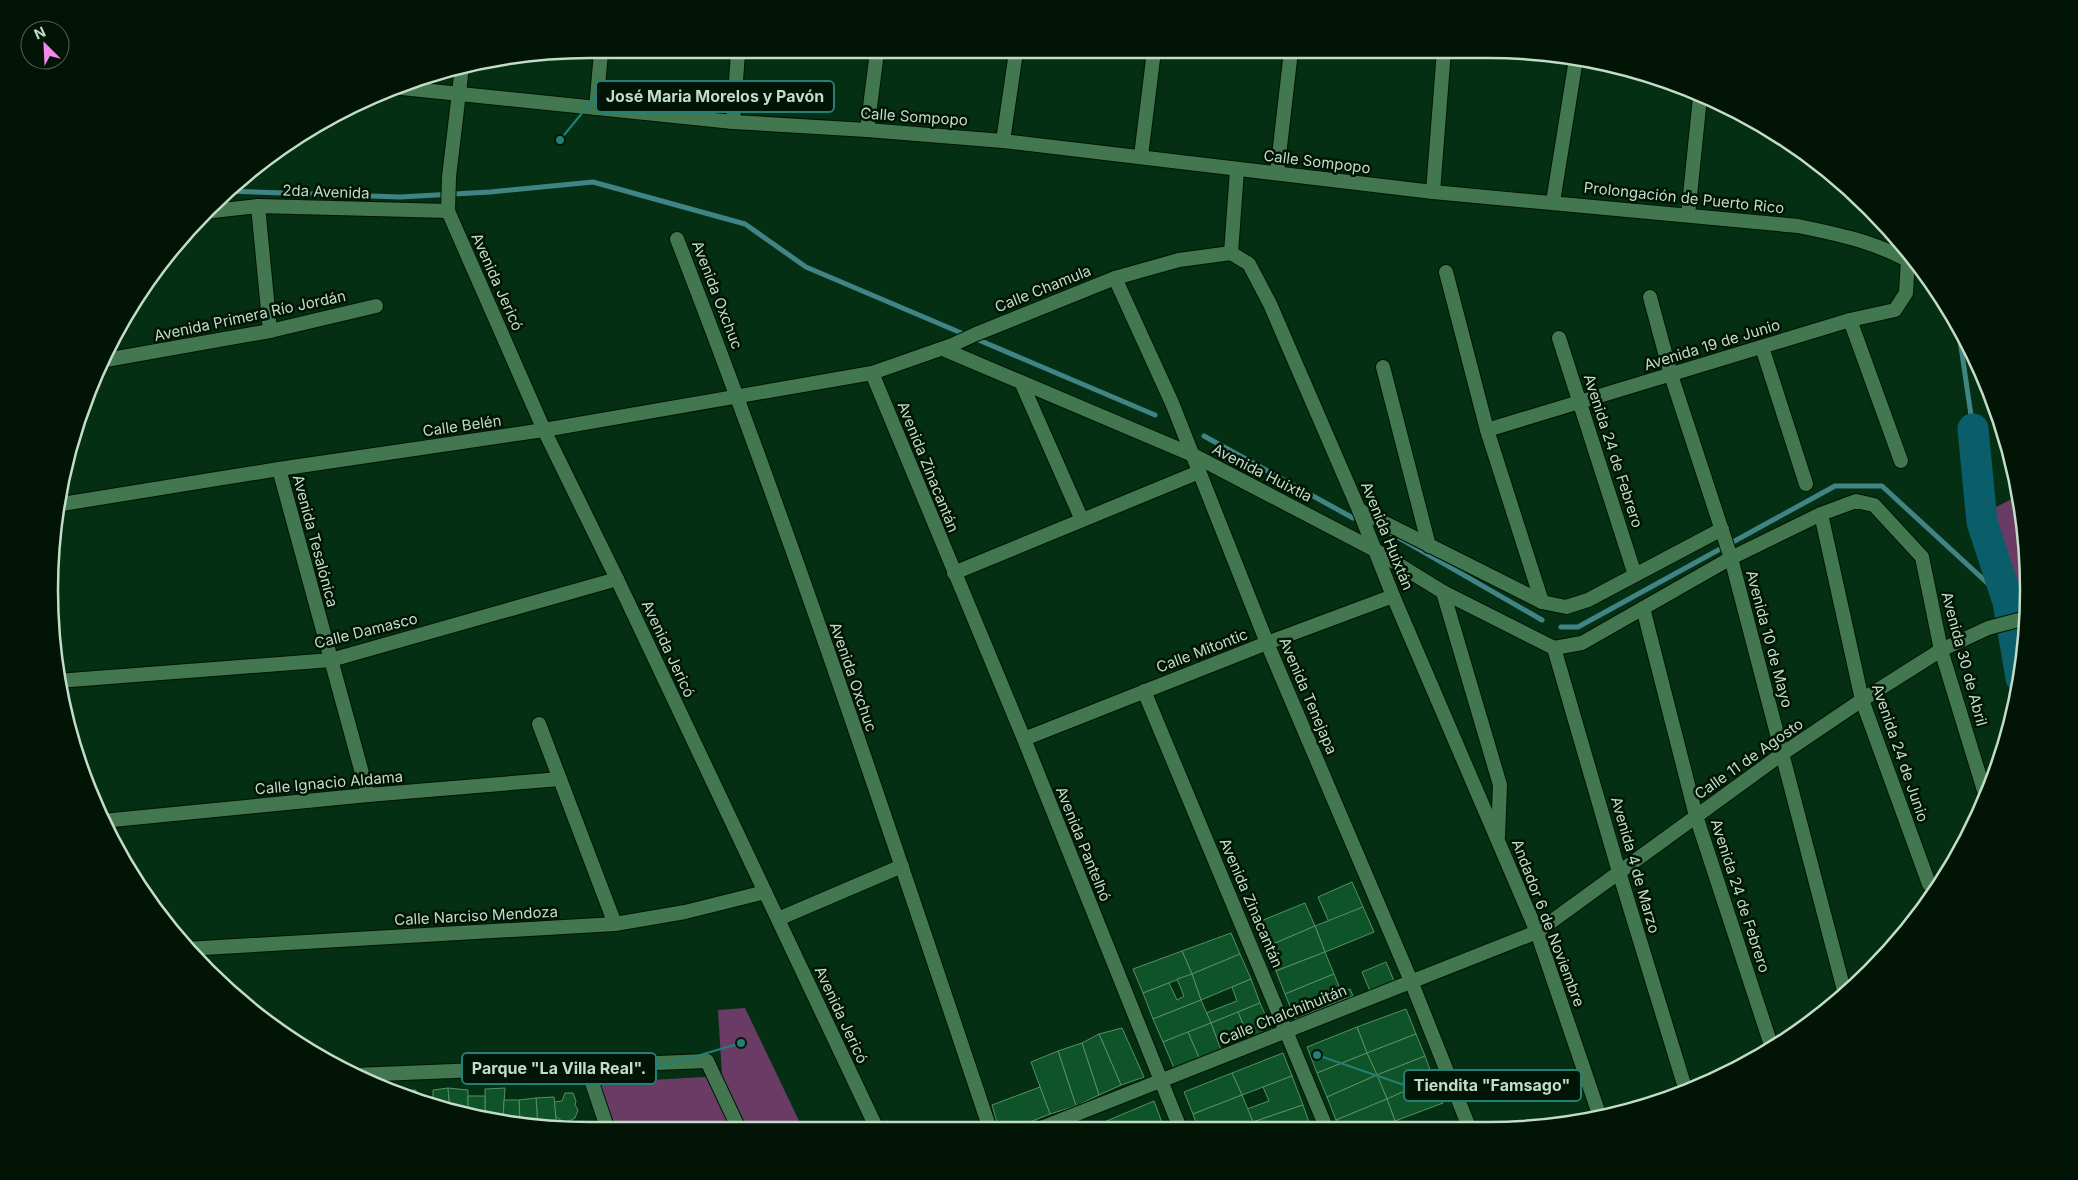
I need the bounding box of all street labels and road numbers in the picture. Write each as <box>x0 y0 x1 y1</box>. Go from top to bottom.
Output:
street label: Calle Sompopo <box>860 103 968 130</box>
street label: Calle Sompopo <box>1262 146 1372 177</box>
street label: Prolongación de Puerto Rico <box>1583 178 1785 217</box>
street label: 2da Avenida <box>282 180 370 203</box>
street label: Avenida Jericó <box>467 230 527 334</box>
street label: Avenida Oxchuc <box>688 238 747 352</box>
street label: Calle Chamula <box>992 261 1094 316</box>
street label: Avenida Primera Río Jordán <box>152 286 348 345</box>
street label: Avenida 19 de Junio <box>1642 315 1782 374</box>
street label: Avenida 24 de Febrero <box>1580 372 1647 530</box>
street label: Avenida Zinacantán <box>894 399 963 535</box>
street label: Calle Belén <box>421 411 503 440</box>
street label: Avenida Huixtla <box>1209 439 1315 506</box>
street label: Avenida Tesalónica <box>289 473 342 609</box>
street label: Avenida Huixtán <box>1357 479 1418 593</box>
street label: Avenida 10 de Mayo <box>1742 568 1797 710</box>
street label: Avenida 30 de Abril <box>1937 590 1992 728</box>
street label: Avenida Jericó <box>638 597 699 700</box>
street label: Calle Damasco <box>312 608 420 653</box>
street label: Avenida Oxchuc <box>826 620 881 734</box>
street label: Calle Mitontic <box>1153 624 1250 677</box>
street label: Avenida Tenejapa <box>1275 634 1342 757</box>
street label: Avenida 24 de Junio <box>1868 681 1933 824</box>
street label: Calle 11 de Agosto <box>1691 714 1807 803</box>
street label: Calle Ignacio Aldama <box>254 767 404 798</box>
street label: Avenida Pantelhó <box>1052 784 1115 904</box>
street label: Avenida 4 de Marzo <box>1607 794 1664 935</box>
street label: Avenida 24 de Febrero <box>1707 817 1774 975</box>
street label: Avenida Zinacantán <box>1216 835 1287 971</box>
street label: Andador 6 de Noviembre <box>1508 836 1589 1009</box>
street label: Calle Narciso Mendoza <box>394 902 558 929</box>
street label: Avenida Jericó <box>811 963 872 1066</box>
street label: Calle Chalchihuitán <box>1216 980 1350 1049</box>

